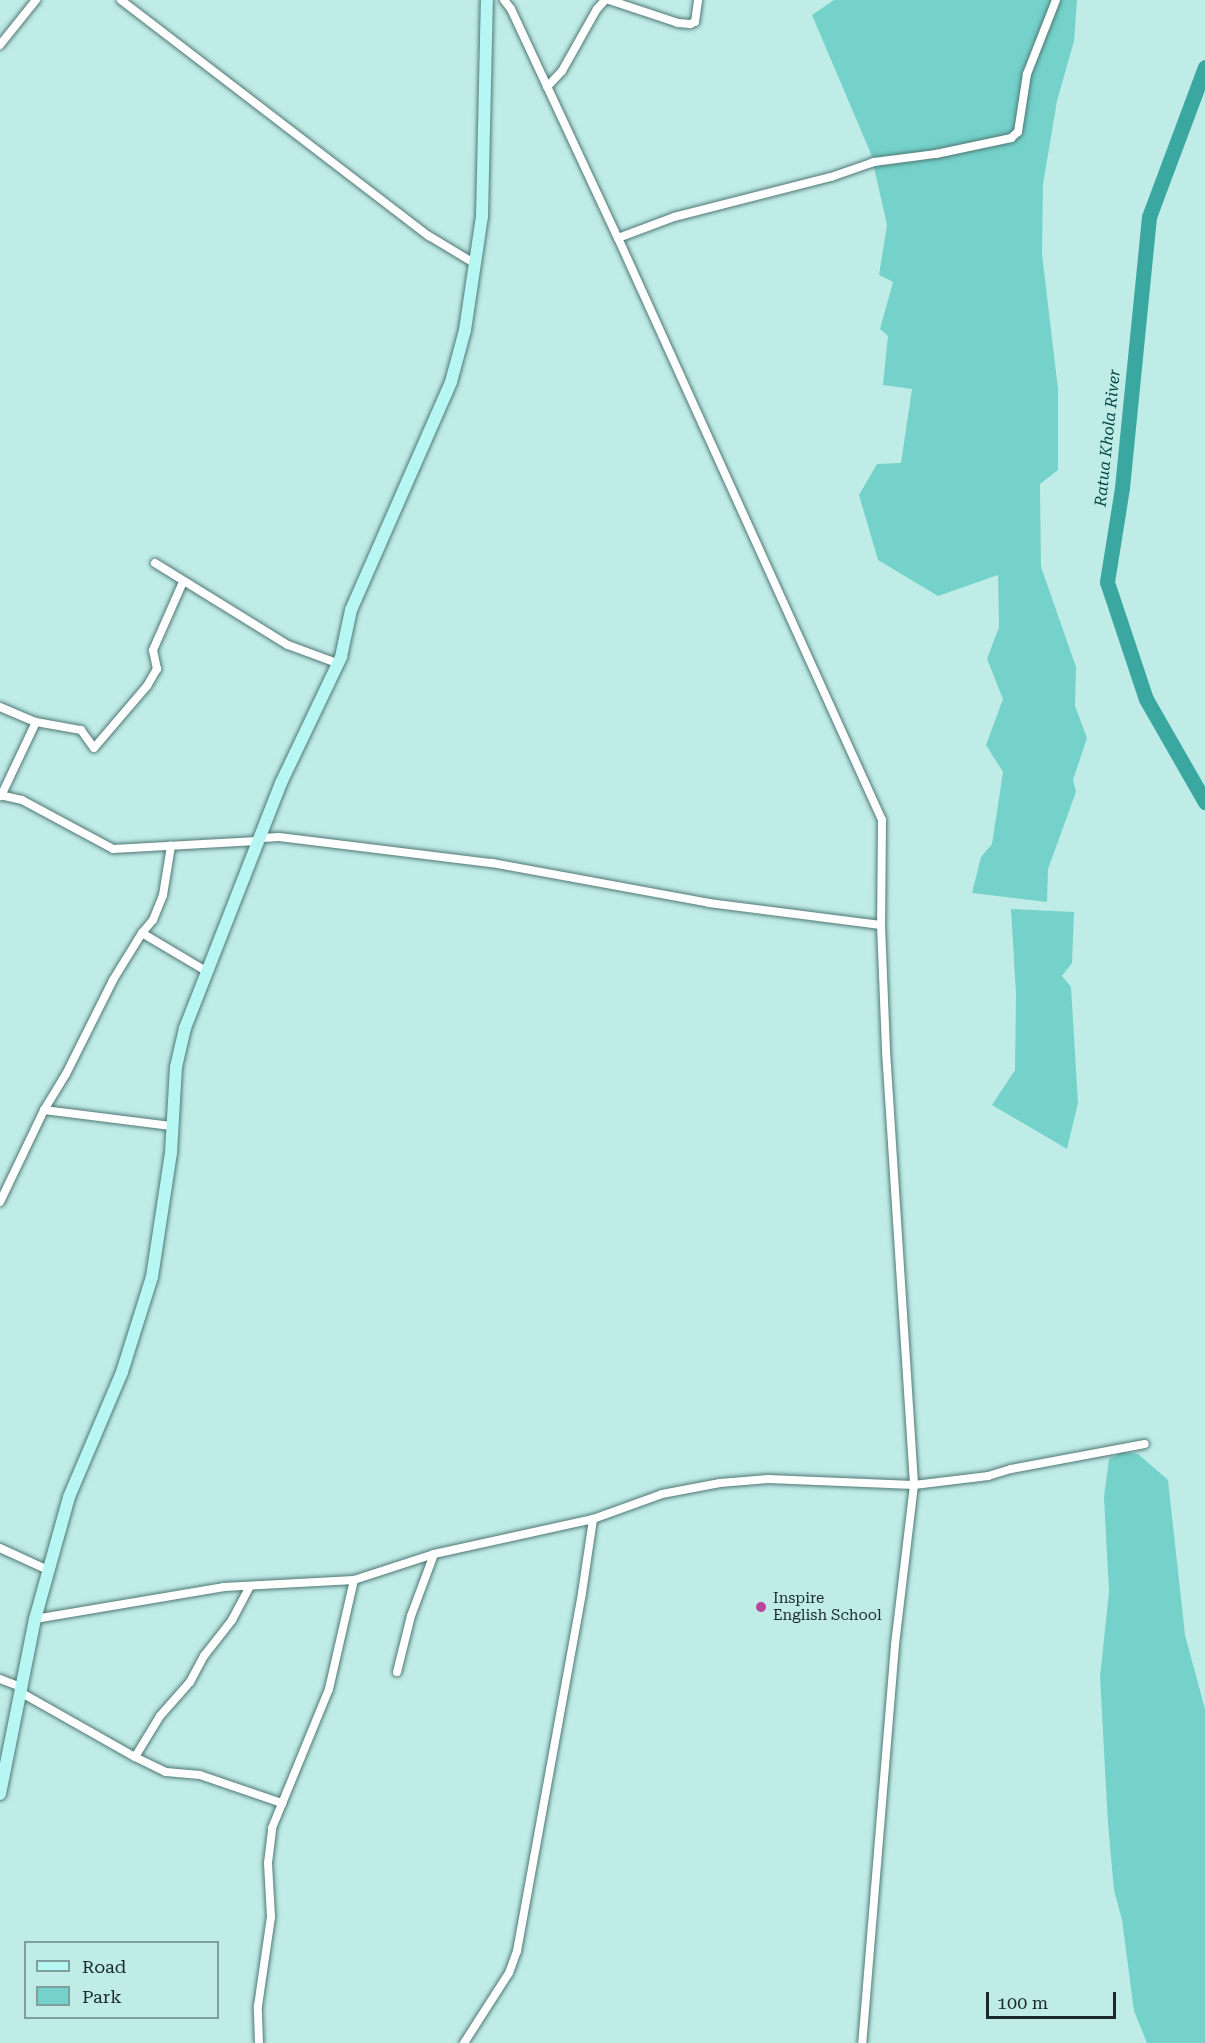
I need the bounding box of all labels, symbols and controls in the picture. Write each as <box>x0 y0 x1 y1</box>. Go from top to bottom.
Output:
water label: Ratua Khola River <box>1091 368 1125 508</box>
place label: Inspire English School <box>773 1589 882 1624</box>
marker: Inspire English School <box>754 1600 768 1614</box>
legend <box>24 1941 219 2019</box>
text: Road <box>82 1956 126 1977</box>
scale bar <box>989 1980 1120 2018</box>
text: Park <box>82 1986 122 2007</box>
text: 100 m <box>997 1992 1048 2013</box>

